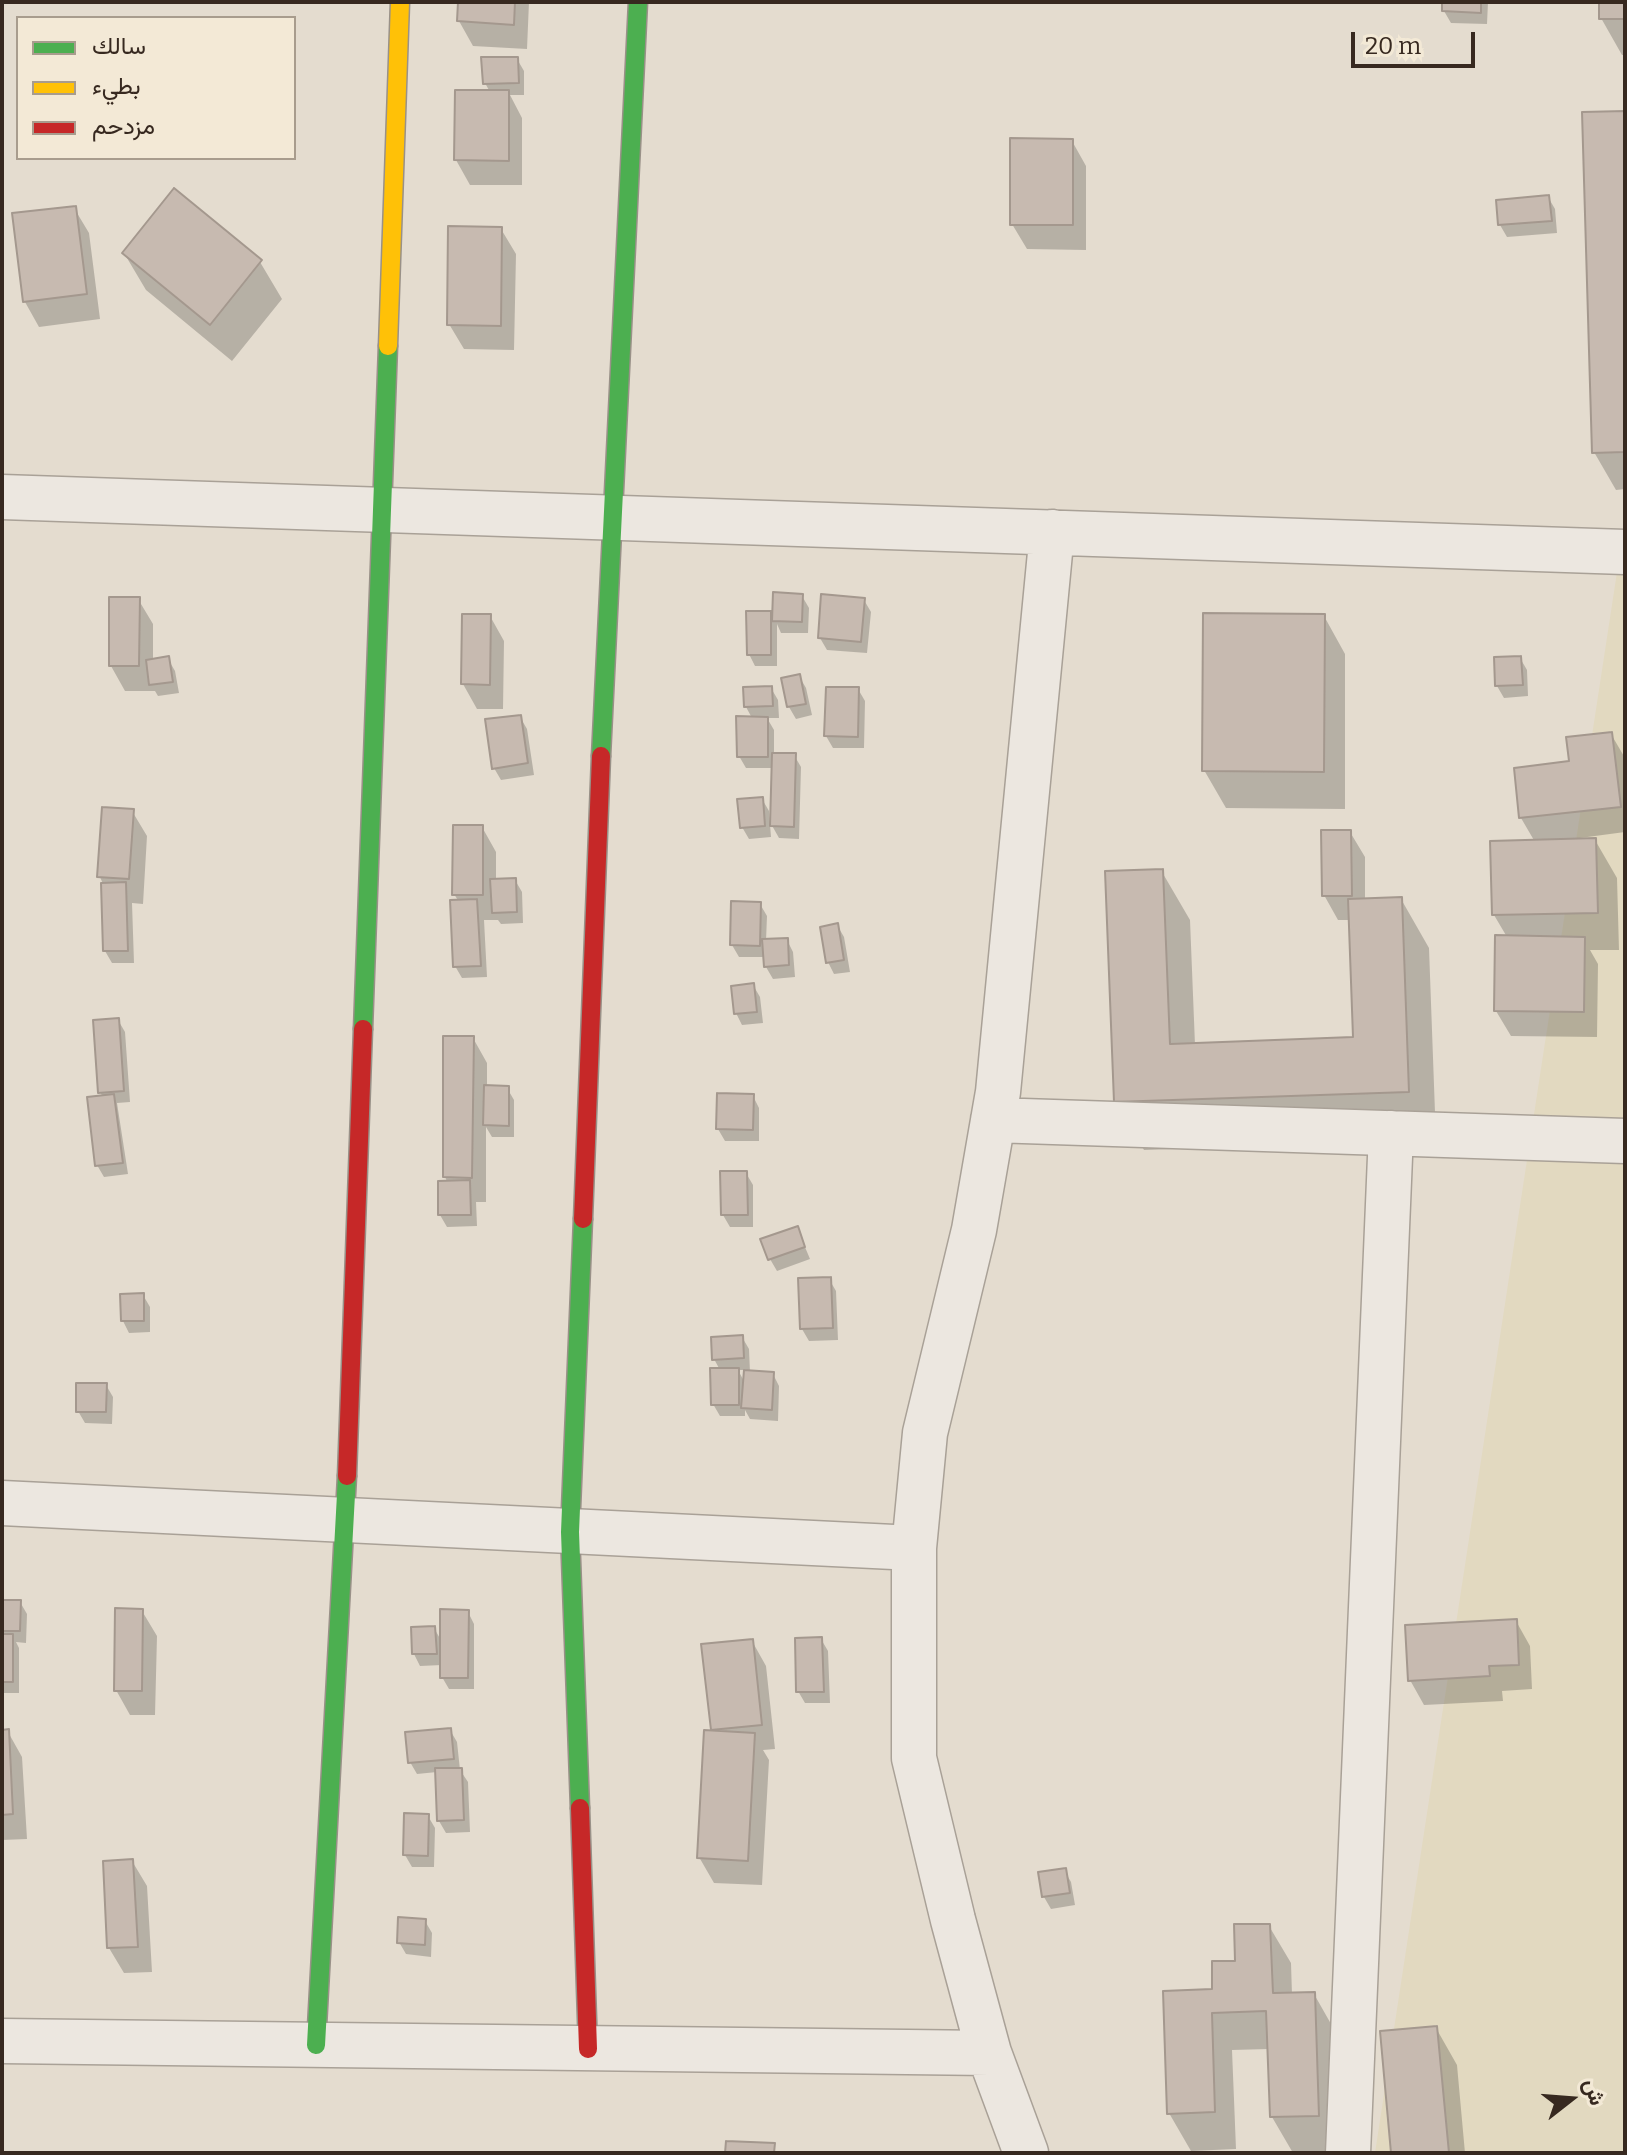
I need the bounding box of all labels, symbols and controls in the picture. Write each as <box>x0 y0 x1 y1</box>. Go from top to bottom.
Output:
legend <box>16 16 296 160</box>
scale bar <box>1355 16 1479 66</box>
text: سالك <box>92 32 146 60</box>
text: 20 m <box>1365 32 1421 60</box>
text: بطيء <box>92 72 141 100</box>
text: مزدحم <box>92 112 155 140</box>
north arrow <box>1531 2059 1611 2139</box>
text: ش <box>1578 2075 1611 2108</box>

